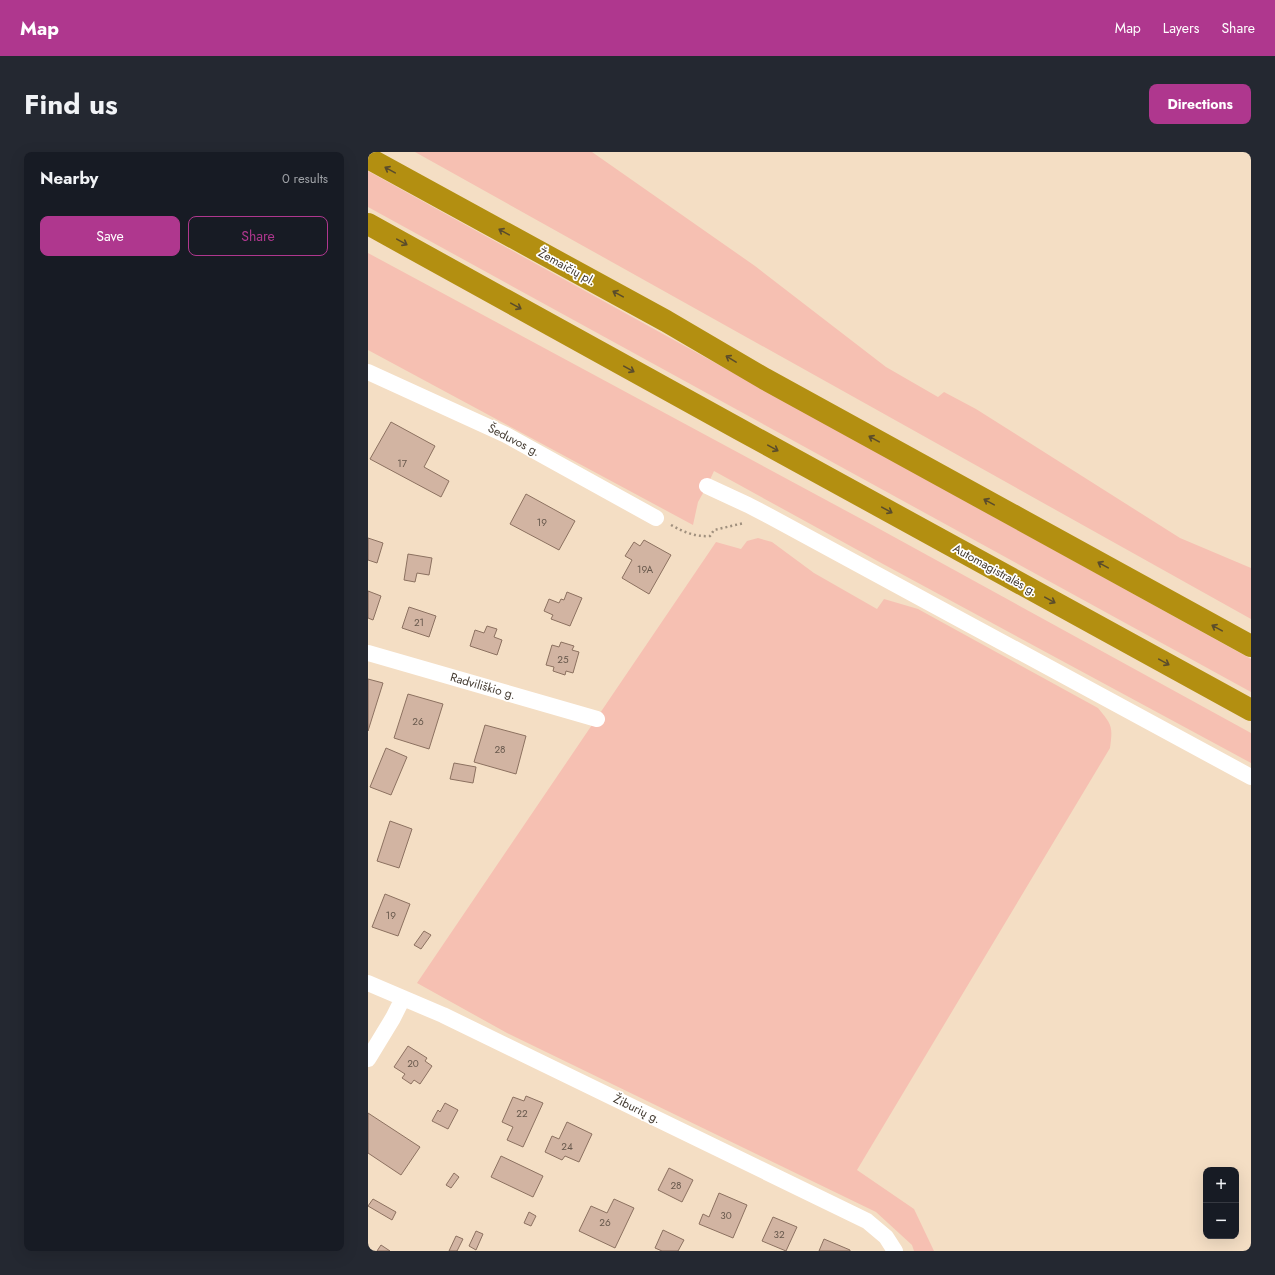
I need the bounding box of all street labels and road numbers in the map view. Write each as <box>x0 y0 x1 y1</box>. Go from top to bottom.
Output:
street label: Žemaičių pl. <box>535 244 599 290</box>
street label: Šeduvos g. <box>485 419 543 461</box>
street label: Automagistralės g. <box>950 539 1040 601</box>
street label: Radviliškio g. <box>448 668 518 704</box>
street label: Žiburių g. <box>610 1090 664 1128</box>

